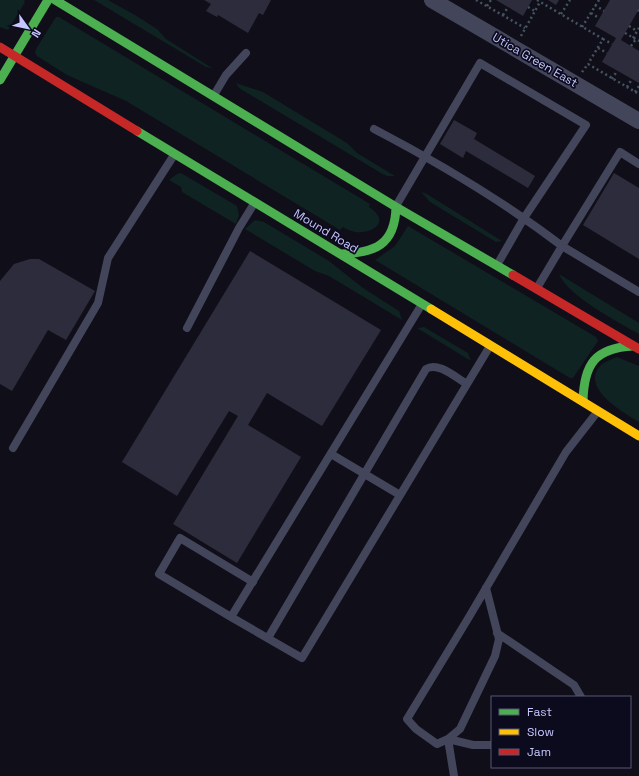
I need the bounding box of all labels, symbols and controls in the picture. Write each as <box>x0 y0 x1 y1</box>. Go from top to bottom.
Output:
north arrow <box>8 8 48 48</box>
text: N <box>29 27 44 40</box>
street label: Utica Green East <box>490 29 580 91</box>
street label: Mound Road <box>291 205 361 257</box>
legend <box>491 696 631 768</box>
text: Fast <box>527 704 552 720</box>
text: Slow <box>527 724 554 740</box>
text: Jam <box>527 744 551 760</box>

